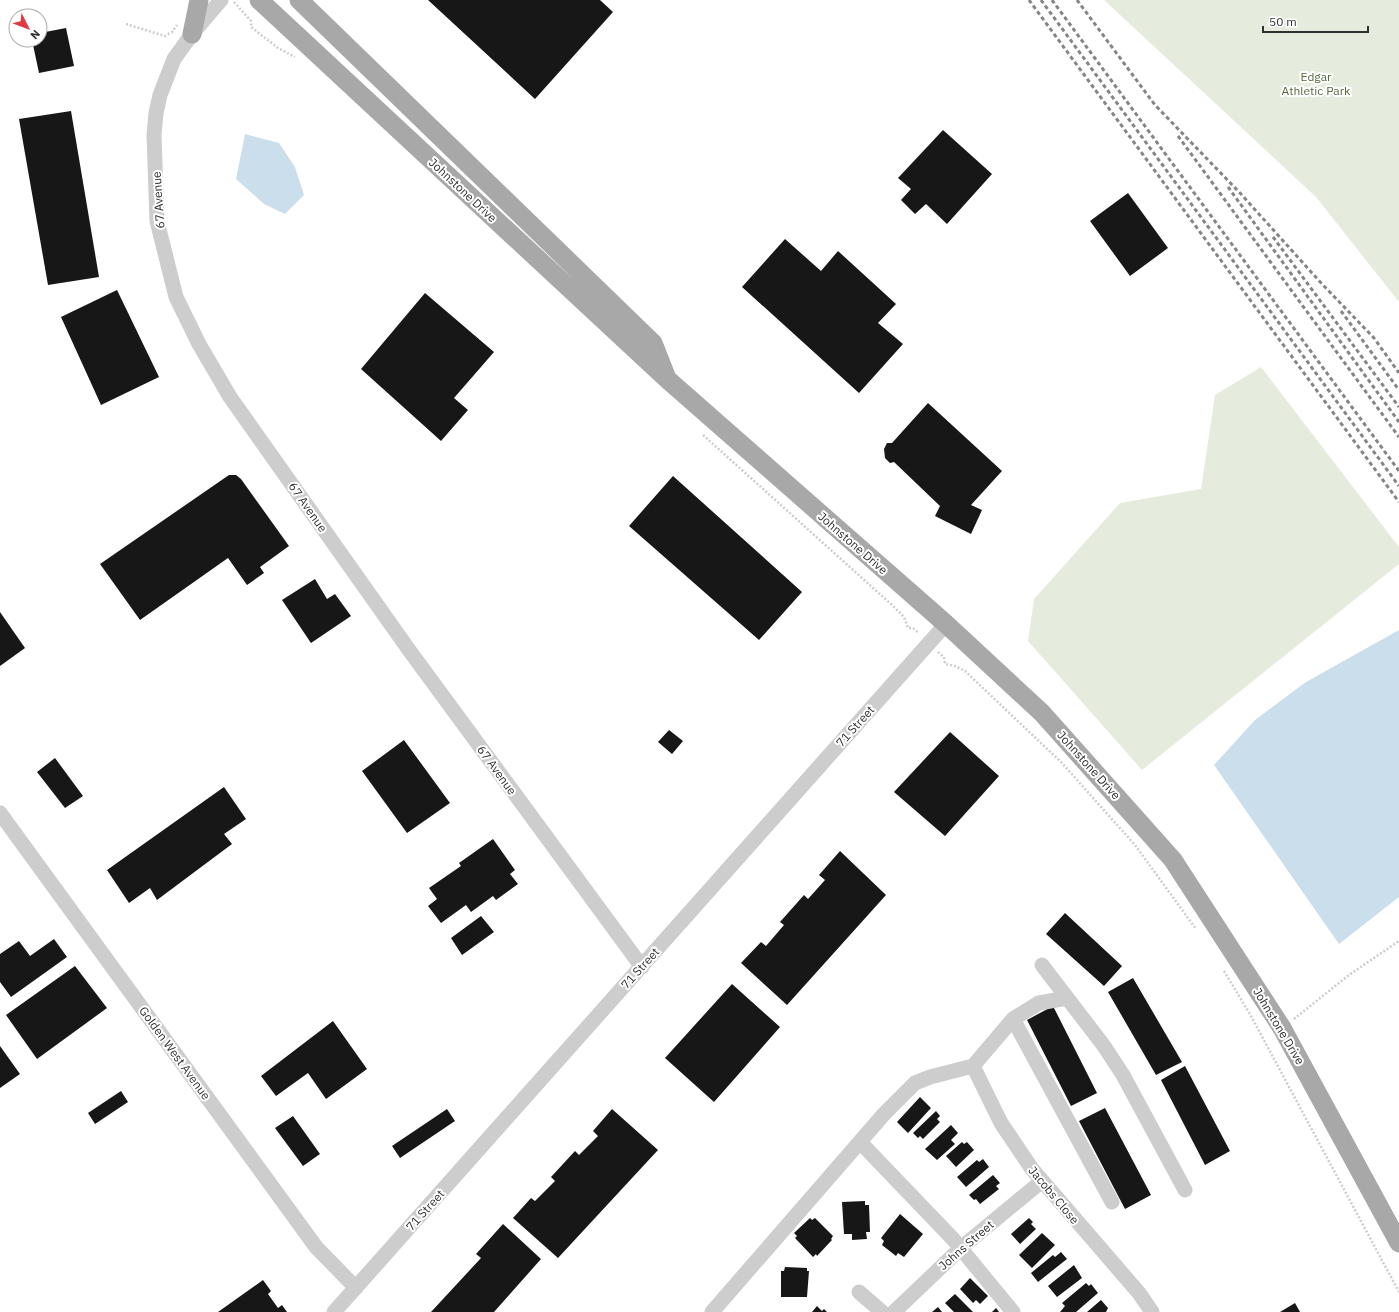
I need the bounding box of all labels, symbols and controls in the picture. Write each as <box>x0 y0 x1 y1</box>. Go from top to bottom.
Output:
north arrow <box>8 8 48 48</box>
scale bar <box>1263 8 1368 34</box>
text: 50 m <box>1269 14 1297 29</box>
text: N <box>28 27 43 42</box>
park label: Edgar Athletic Park <box>1282 69 1351 98</box>
street label: Johnstone Drive <box>426 155 500 225</box>
street label: 67 Avenue <box>148 170 167 229</box>
street label: 67 Avenue <box>285 479 331 535</box>
street label: Johnstone Drive <box>815 509 891 578</box>
street label: 71 Street <box>833 702 877 750</box>
street label: Johnstone Drive <box>1054 728 1124 803</box>
street label: 67 Avenue <box>474 742 520 798</box>
street label: 71 Street <box>618 944 662 992</box>
street label: Johnstone Drive <box>1250 985 1308 1068</box>
street label: Golden West Avenue <box>136 1003 214 1103</box>
street label: Jacobs Close <box>1026 1163 1083 1227</box>
street label: 71 Street <box>403 1186 447 1234</box>
street label: Johns Street <box>935 1217 997 1273</box>

